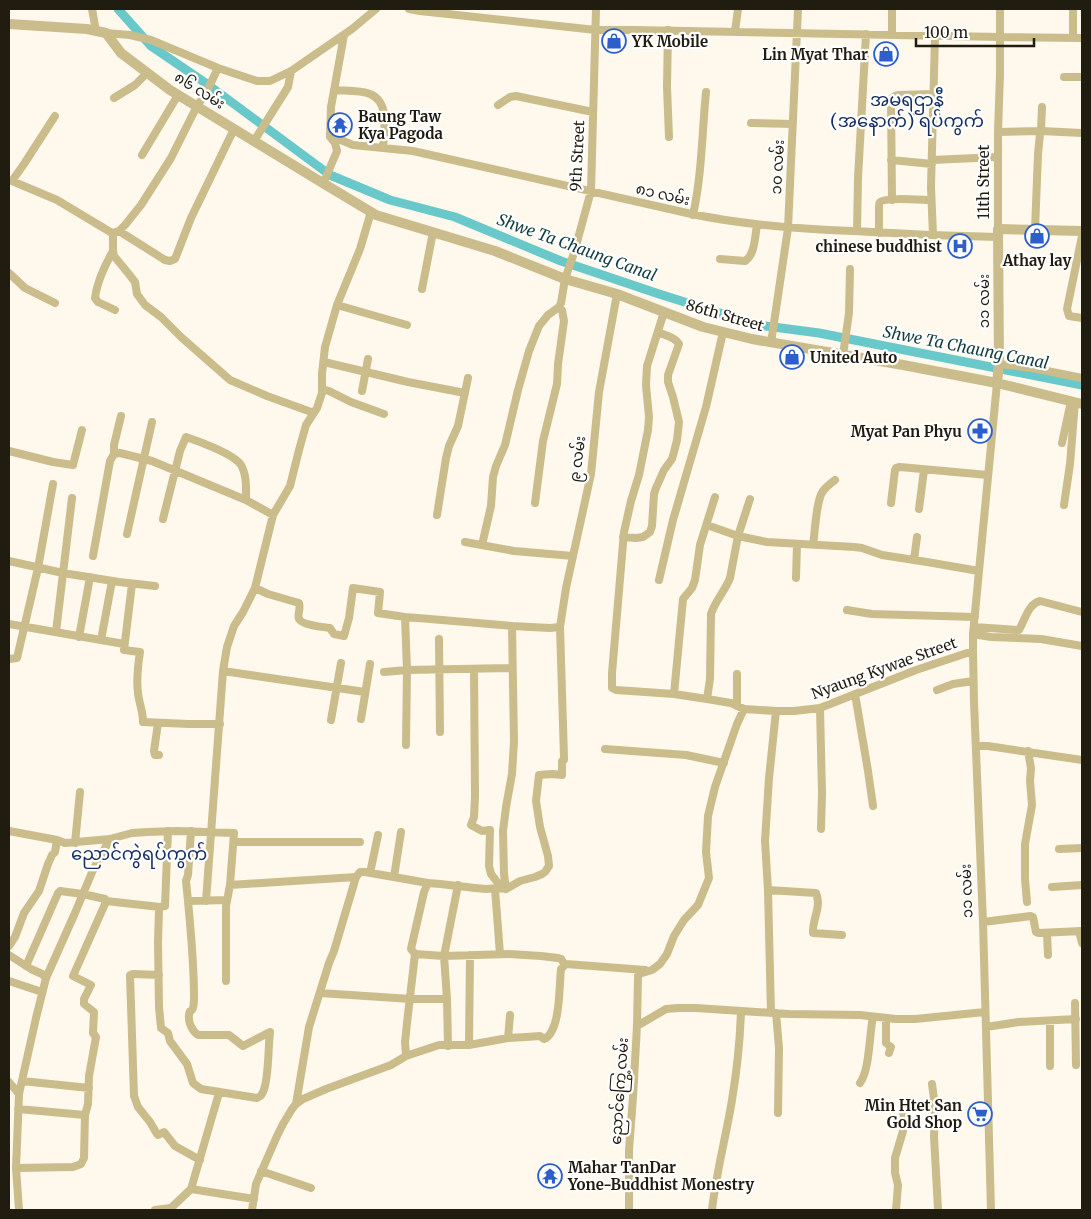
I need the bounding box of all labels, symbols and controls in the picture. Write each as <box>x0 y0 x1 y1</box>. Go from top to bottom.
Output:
scale bar <box>916 15 1034 47</box>
text: 100 m <box>924 23 968 42</box>
shop icon: YK Mobile <box>601 28 627 54</box>
place label: YK Mobile <box>631 32 708 51</box>
shop icon: Lin Myat Thar <box>873 41 899 67</box>
place label: Lin Myat Thar <box>762 45 868 64</box>
street label: ၈၆ လမ်း <box>171 67 229 113</box>
district label: အမရဌာနီ (အနောက်) ရပ်ကွက် <box>830 86 984 136</box>
place label: Baung Taw Kya Pagoda <box>358 107 444 143</box>
temple icon: Baung Taw Kya Pagoda <box>327 112 353 138</box>
street label: 9th Street <box>566 120 588 192</box>
street label: ၁၀ လမ်း <box>766 139 788 195</box>
street label: 11th Street <box>974 144 993 219</box>
street label: ၈၁ လမ်း <box>634 179 692 209</box>
water label: Shwe Ta Chaung Canal <box>495 209 660 285</box>
shop icon: Athay lay <box>1024 223 1050 249</box>
hospital icon: chinese buddhist <box>947 233 973 259</box>
place label: chinese buddhist <box>815 237 942 256</box>
place label: Athay lay <box>1002 251 1071 270</box>
street label: ၁၁ လမ်း <box>974 274 993 328</box>
street label: 86th Street <box>684 295 766 335</box>
water label: Shwe Ta Chaung Canal <box>882 321 1051 373</box>
shop icon: United Auto <box>779 344 805 370</box>
place label: United Auto <box>810 348 897 367</box>
pharmacy icon: Myat Pan Phyu <box>967 418 993 444</box>
place label: Myat Pan Phyu <box>851 422 962 441</box>
street label: ၉ လမ်း <box>565 435 592 484</box>
street label: Nyaung Kywae Street <box>809 633 960 703</box>
district label: ညောင်ကွဲရပ်ကွက် <box>71 841 207 869</box>
street label: ၁၁ လမ်း <box>956 863 976 919</box>
street label: ညောင်ကြွေ့လမ်း <box>606 1037 635 1145</box>
place label: Min Htet San Gold Shop <box>865 1096 962 1132</box>
supermarket icon: Min Htet San Gold Shop <box>967 1101 993 1127</box>
place label: Mahar TanDar Yone-Buddhist Monestry <box>567 1158 754 1194</box>
temple icon: Mahar TanDar Yone-Buddhist Monestry <box>537 1163 563 1189</box>

